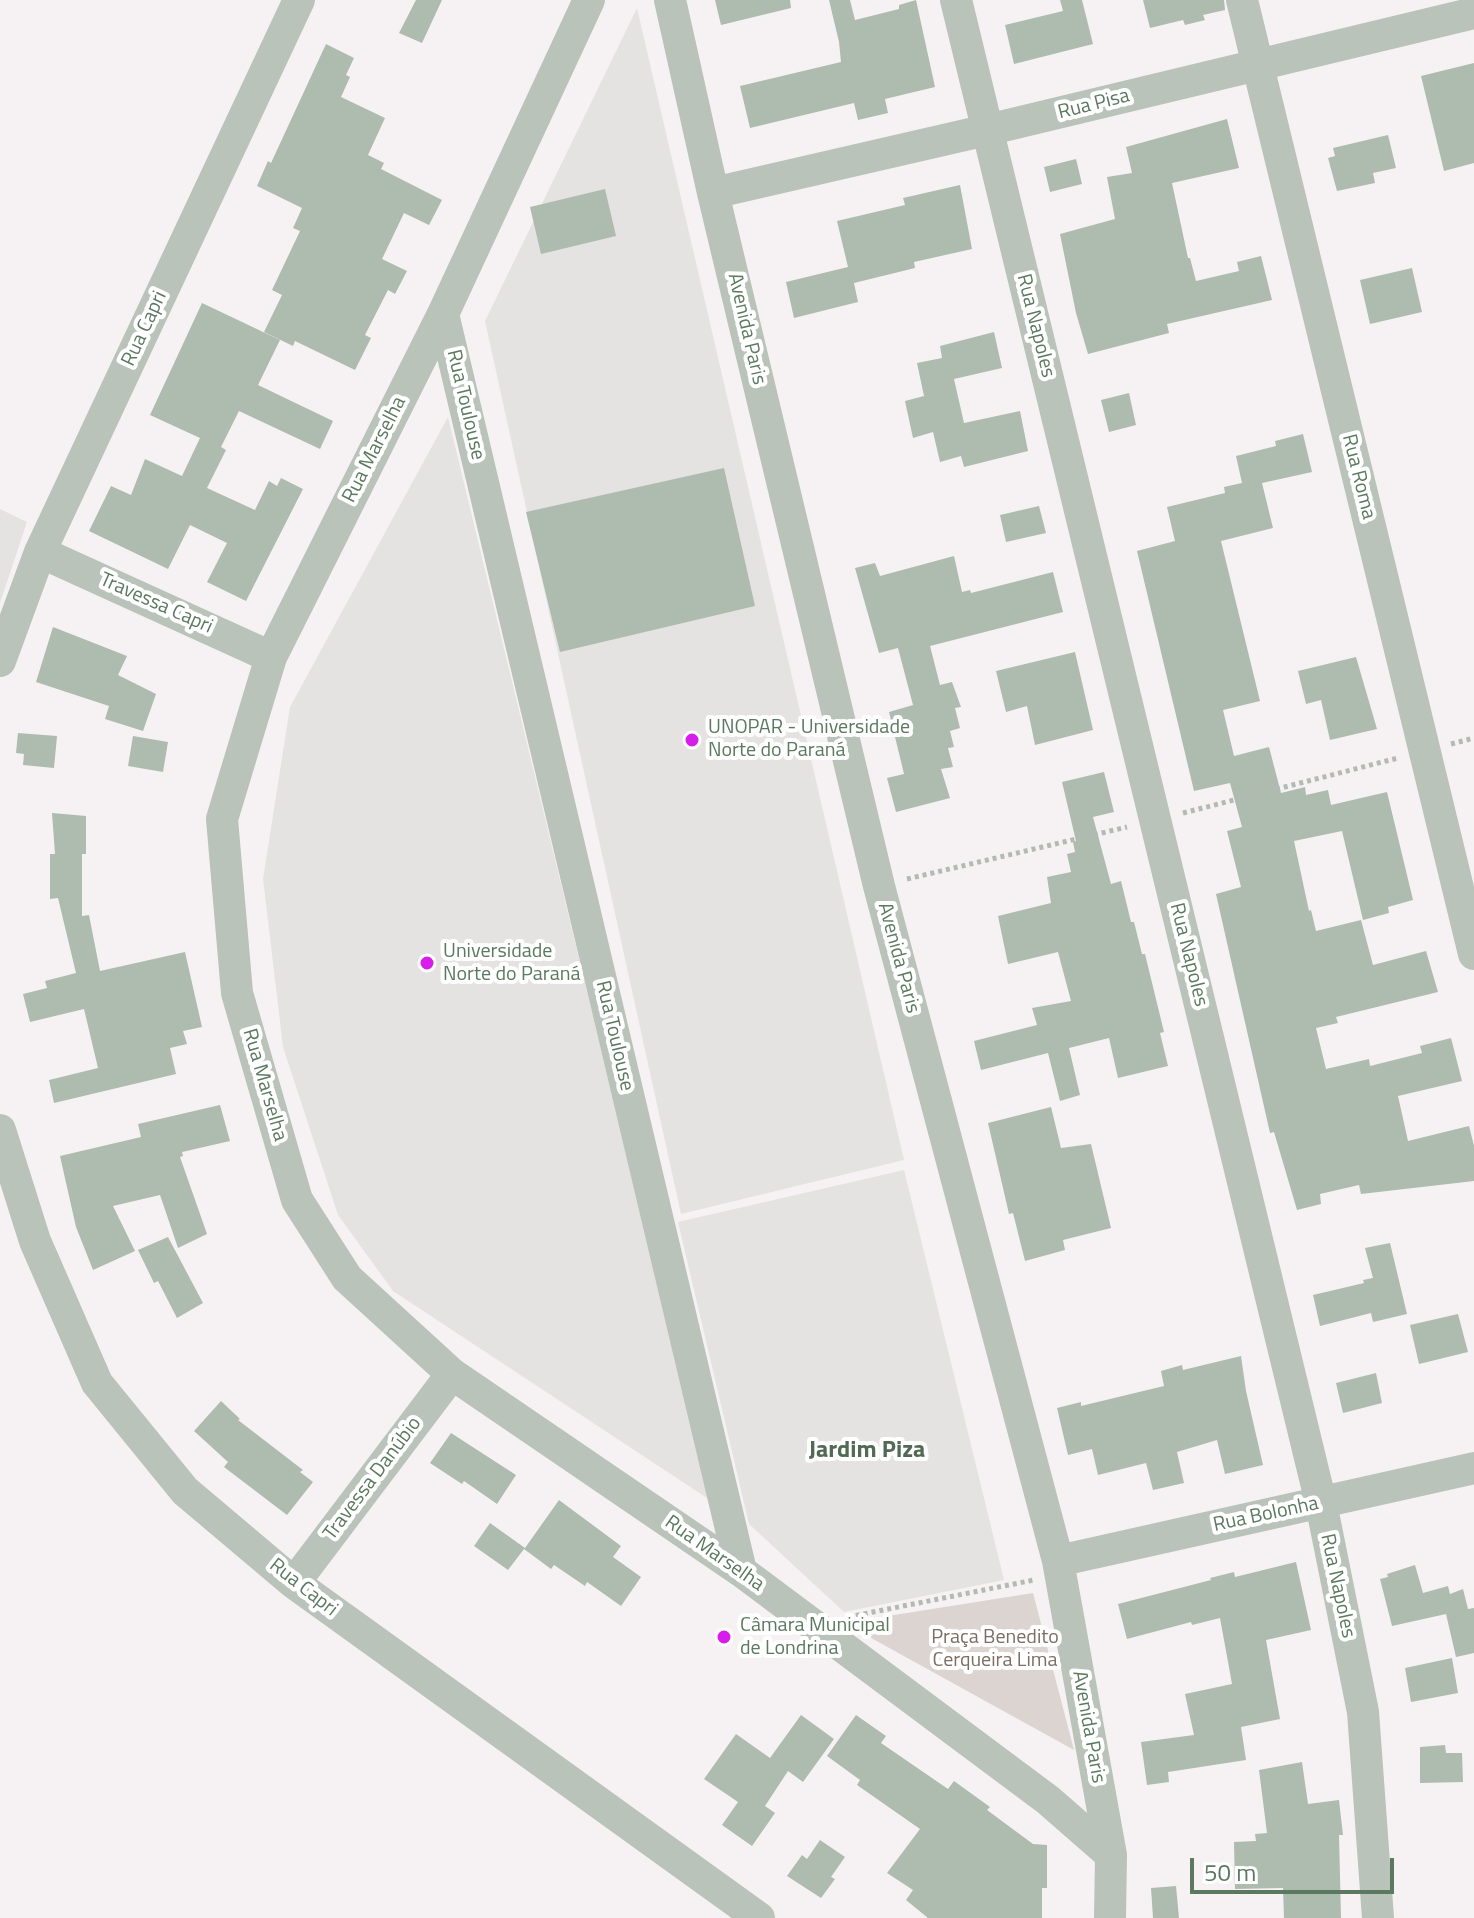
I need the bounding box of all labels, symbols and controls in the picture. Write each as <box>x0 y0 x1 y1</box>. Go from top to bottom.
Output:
street label: Rua Pisa <box>1056 85 1132 125</box>
street label: Avenida Paris <box>722 271 770 387</box>
street label: Rua Napoles <box>1011 272 1059 380</box>
street label: Rua Capri <box>117 288 173 370</box>
street label: Rua Toulouse <box>441 348 489 462</box>
street label: Rua Marselha <box>338 393 412 507</box>
street label: Rua Roma <box>1336 432 1380 522</box>
street label: Travessa Capri <box>96 568 216 640</box>
place label: UNOPAR - Universidade Norte do Paraná <box>708 716 910 763</box>
marker: UNOPAR - Universidade Norte do Paraná <box>683 731 701 749</box>
street label: Avenida Paris <box>872 900 924 1016</box>
street label: Rua Napoles <box>1164 901 1212 1009</box>
place label: Universidade Norte do Paraná <box>443 940 580 987</box>
marker: Universidade Norte do Paraná <box>418 954 436 972</box>
street label: Rua Toulouse <box>590 979 638 1093</box>
street label: Rua Marselha <box>237 1026 291 1144</box>
street label: Travessa Danúbio <box>319 1413 427 1545</box>
district label: Jardim Piza <box>809 1437 925 1465</box>
street label: Rua Bolonha <box>1211 1492 1321 1538</box>
street label: Rua Marselha <box>660 1511 768 1597</box>
street label: Rua Napoles <box>1314 1532 1360 1640</box>
street label: Rua Capri <box>264 1554 342 1622</box>
place label: Câmara Municipal de Londrina <box>740 1614 890 1661</box>
park label: Praça Benedito Cerqueira Lima <box>931 1626 1059 1673</box>
marker: Câmara Municipal de Londrina <box>715 1628 733 1646</box>
street label: Avenida Paris <box>1066 1669 1110 1785</box>
scale bar <box>1194 1842 1398 1892</box>
text: 50 m <box>1204 1854 1256 1890</box>

